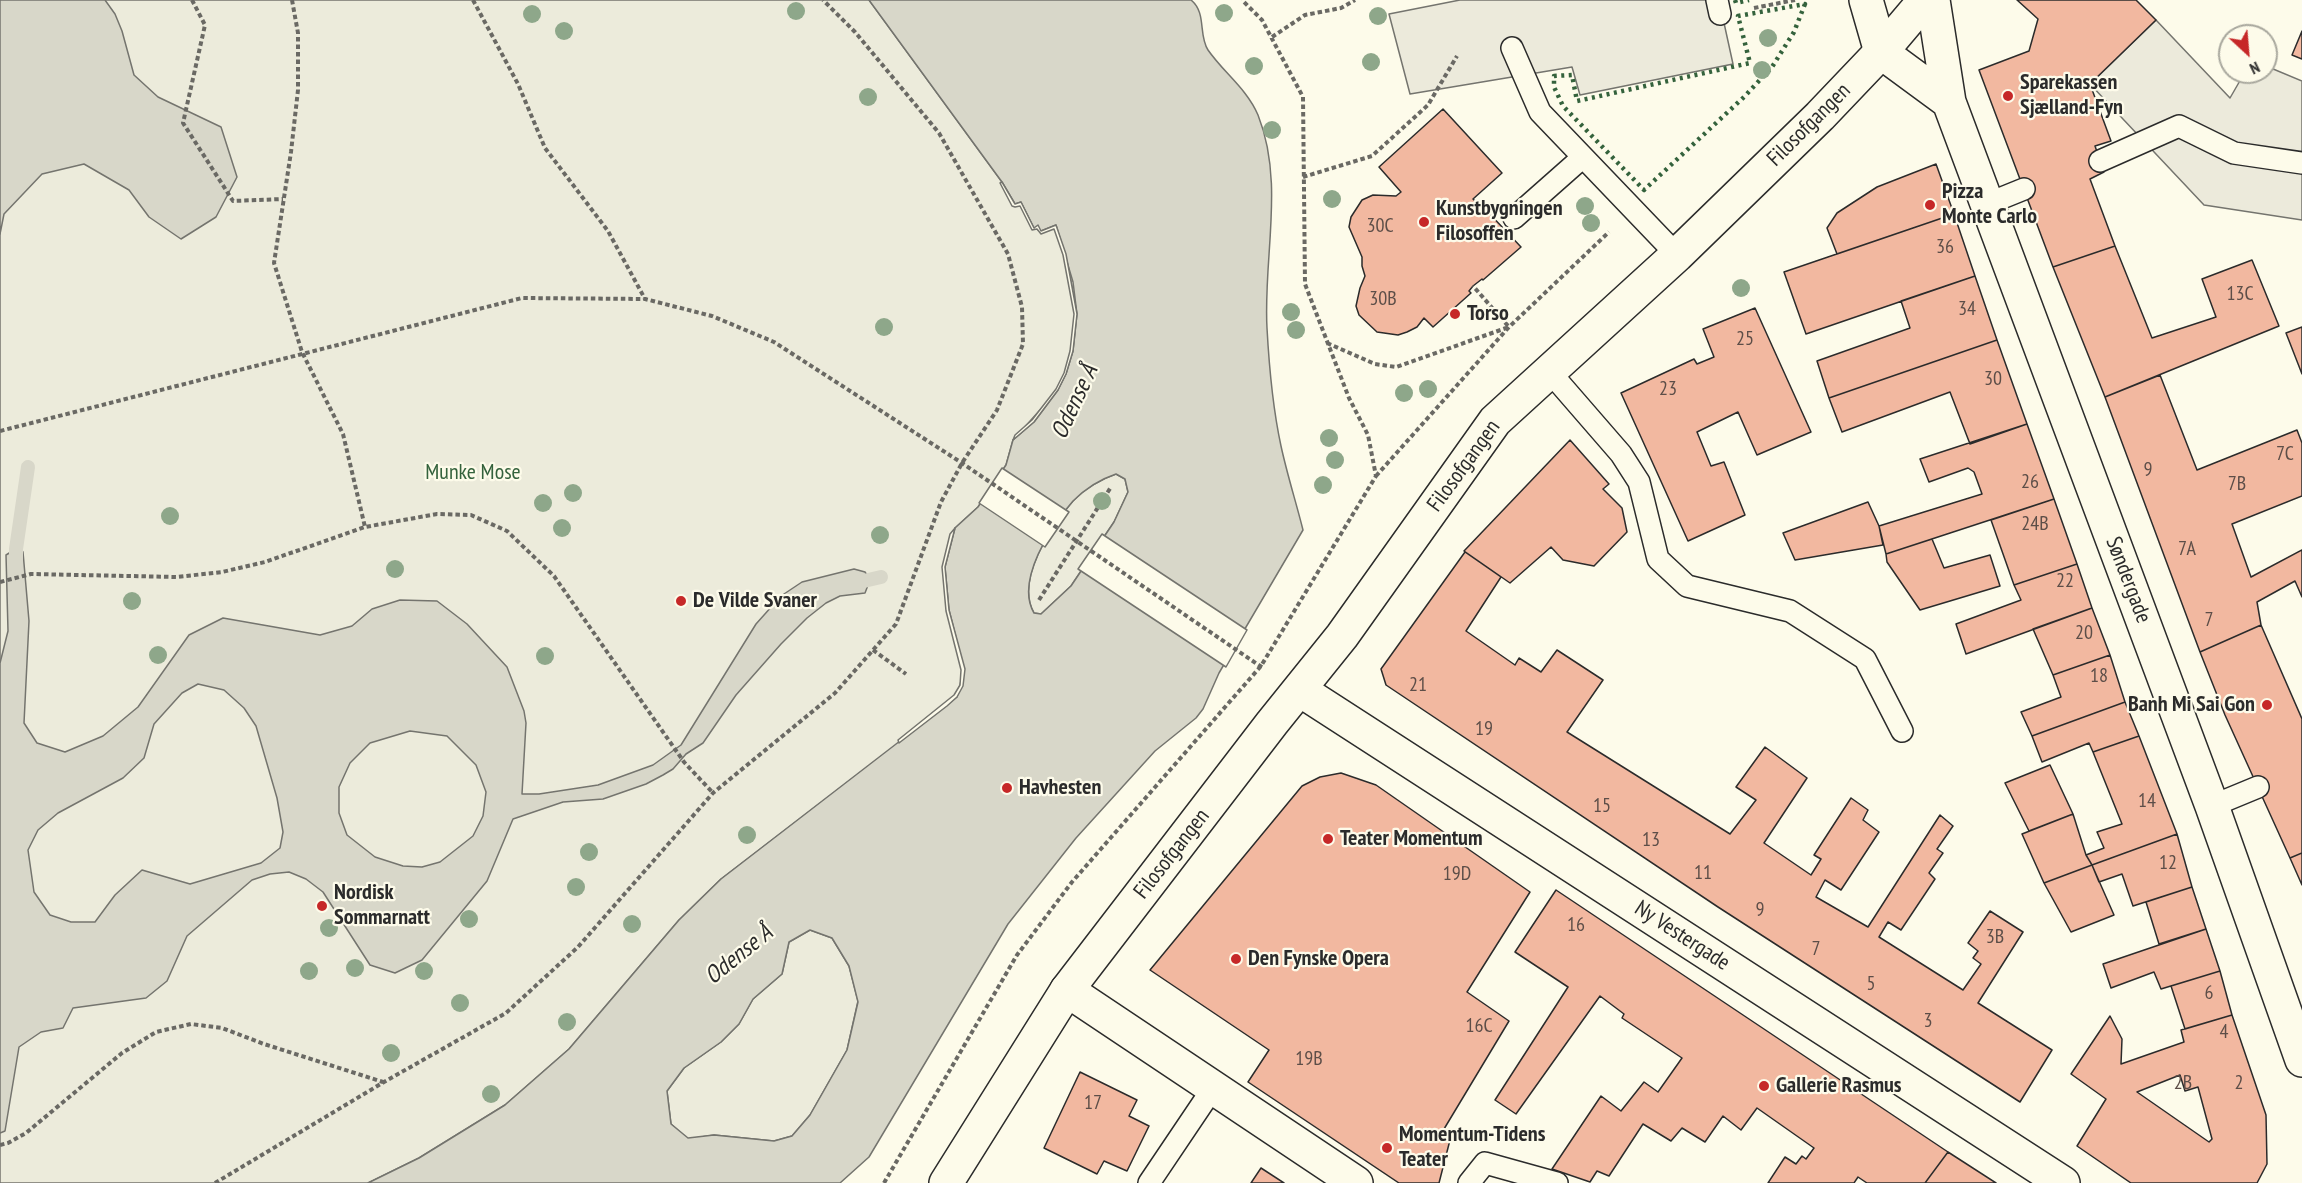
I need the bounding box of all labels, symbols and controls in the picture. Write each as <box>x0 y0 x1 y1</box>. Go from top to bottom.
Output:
north arrow <box>2218 24 2278 84</box>
text: N <box>2247 57 2263 79</box>
place label: Sparekassen Sjælland-Fyn <box>2020 70 2123 122</box>
street label: Filosofgangen <box>1762 78 1856 172</box>
marker: Sparekassen Sjælland-Fyn <box>2001 89 2015 103</box>
place label: Pizza Monte Carlo <box>1942 179 2037 230</box>
place label: Kunstbygningen Filosoffen <box>1436 196 1563 248</box>
marker: Pizza Monte Carlo <box>1923 198 1937 212</box>
house number: 30C <box>1366 214 1394 238</box>
marker: Kunstbygningen Filosoffen <box>1417 215 1431 229</box>
house number: 36 <box>1936 235 1954 259</box>
house number: 13C <box>2226 282 2254 306</box>
house number: 30B <box>1369 287 1397 311</box>
house number: 34 <box>1958 297 1976 321</box>
place label: Torso <box>1467 301 1509 327</box>
marker: Torso <box>1448 307 1462 321</box>
house number: 25 <box>1736 327 1754 351</box>
water label: Odense Å <box>1045 360 1105 444</box>
house number: 30 <box>1984 367 2002 391</box>
house number: 23 <box>1659 377 1677 401</box>
street label: Filosofgangen <box>1422 415 1506 517</box>
house number: 7C <box>2276 442 2294 466</box>
house number: 9 <box>2144 458 2152 482</box>
park label: Munke Mose <box>425 460 521 486</box>
house number: 26 <box>2021 470 2039 494</box>
house number: 7B <box>2228 472 2246 496</box>
house number: 24B <box>2021 512 2049 536</box>
street label: Søndergade <box>2100 533 2156 627</box>
house number: 7A <box>2178 537 2196 561</box>
house number: 22 <box>2056 569 2074 593</box>
place label: De Vilde Svaner <box>693 588 817 614</box>
marker: De Vilde Svaner <box>674 594 688 608</box>
house number: 7 <box>2205 608 2213 632</box>
house number: 20 <box>2075 621 2093 645</box>
house number: 18 <box>2090 664 2108 688</box>
house number: 21 <box>1409 673 1427 697</box>
place label: Banh Mi Sai Gon <box>2128 692 2255 718</box>
marker: Banh Mi Sai Gon <box>2260 698 2274 712</box>
house number: 19 <box>1475 717 1493 741</box>
place label: Havhesten <box>1019 775 1101 801</box>
marker: Havhesten <box>1000 781 1014 795</box>
house number: 14 <box>2138 789 2156 813</box>
house number: 15 <box>1593 794 1611 818</box>
street label: Filosofgangen <box>1129 804 1215 904</box>
place label: Teater Momentum <box>1340 826 1482 852</box>
house number: 13 <box>1642 828 1660 852</box>
marker: Teater Momentum <box>1321 832 1335 846</box>
house number: 12 <box>2159 851 2177 875</box>
house number: 11 <box>1694 861 1712 885</box>
house number: 19D <box>1443 862 1471 886</box>
place label: Nordisk Sommarnatt <box>334 880 430 932</box>
street label: Ny Vestergade <box>1629 895 1735 977</box>
house number: 9 <box>1756 898 1764 922</box>
marker: Nordisk Sommarnatt <box>315 899 329 913</box>
house number: 16 <box>1567 913 1585 937</box>
water label: Odense Å <box>699 919 779 991</box>
house number: 3B <box>1986 925 2004 949</box>
house number: 7 <box>1812 937 1820 961</box>
place label: Den Fynske Opera <box>1248 946 1389 972</box>
marker: Den Fynske Opera <box>1229 952 1243 966</box>
house number: 5 <box>1867 972 1875 996</box>
house number: 6 <box>2205 981 2213 1005</box>
house number: 3 <box>1924 1009 1932 1033</box>
house number: 16C <box>1465 1014 1493 1038</box>
house number: 4 <box>2220 1020 2228 1044</box>
house number: 19B <box>1295 1047 1323 1071</box>
house number: 2B <box>2174 1071 2192 1095</box>
house number: 2 <box>2235 1071 2243 1095</box>
place label: Gallerie Rasmus <box>1776 1073 1902 1099</box>
marker: Gallerie Rasmus <box>1757 1079 1771 1093</box>
house number: 17 <box>1084 1091 1102 1115</box>
place label: Momentum-Tidens Teater <box>1399 1122 1545 1174</box>
marker: Momentum-Tidens Teater <box>1380 1141 1394 1155</box>

